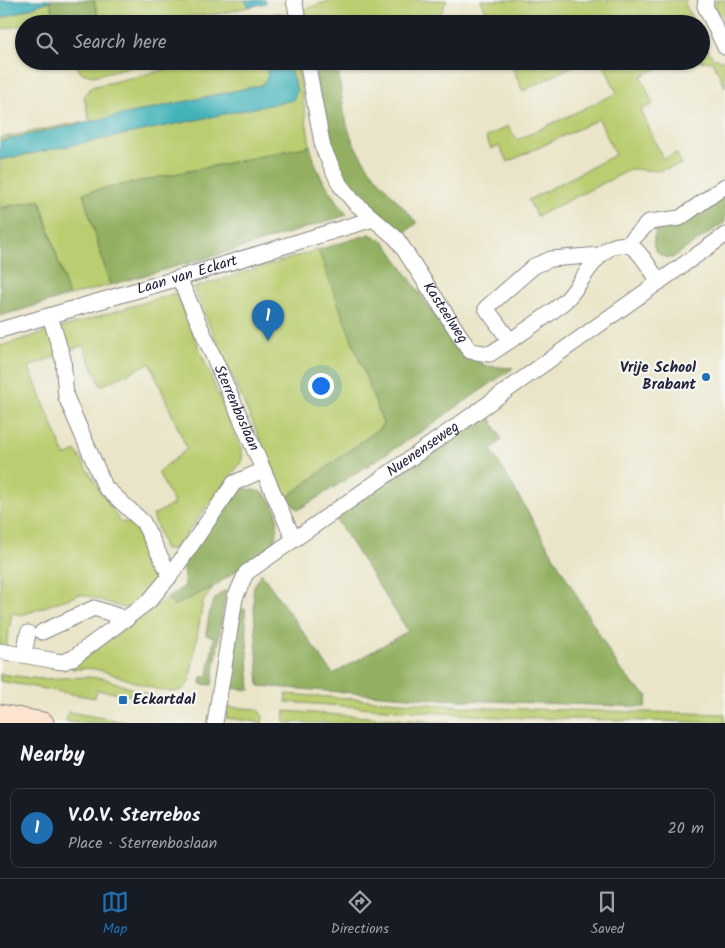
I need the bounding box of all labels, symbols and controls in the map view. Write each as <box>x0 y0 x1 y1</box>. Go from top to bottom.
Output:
search box <box>15 15 710 70</box>
text: Search here <box>73 28 167 58</box>
icon: search <box>33 29 61 57</box>
street label: Laan van Eckart <box>134 249 241 302</box>
street label: Kasteelweg <box>416 277 474 348</box>
pin: 1 <box>252 300 284 341</box>
place label: Vrije School Brabant <box>620 356 696 397</box>
street label: Sterrenboslaan <box>207 361 266 455</box>
marker: Vrije School Brabant <box>700 371 712 383</box>
your location <box>308 373 334 399</box>
street label: Nuenenseweg <box>382 415 465 483</box>
place label: Eckartdal <box>133 688 196 712</box>
marker: Eckartdal <box>117 694 129 706</box>
text: Nearby <box>20 739 85 772</box>
text: V.O.V. Sterrebos <box>68 801 200 831</box>
text: 1 <box>35 816 39 841</box>
text: 20 m <box>668 816 704 841</box>
text: Place · Sterrenboslaan <box>68 831 217 856</box>
tab: Map <box>101 888 129 940</box>
tab: Directions <box>331 888 389 940</box>
tab: Saved <box>591 888 624 940</box>

